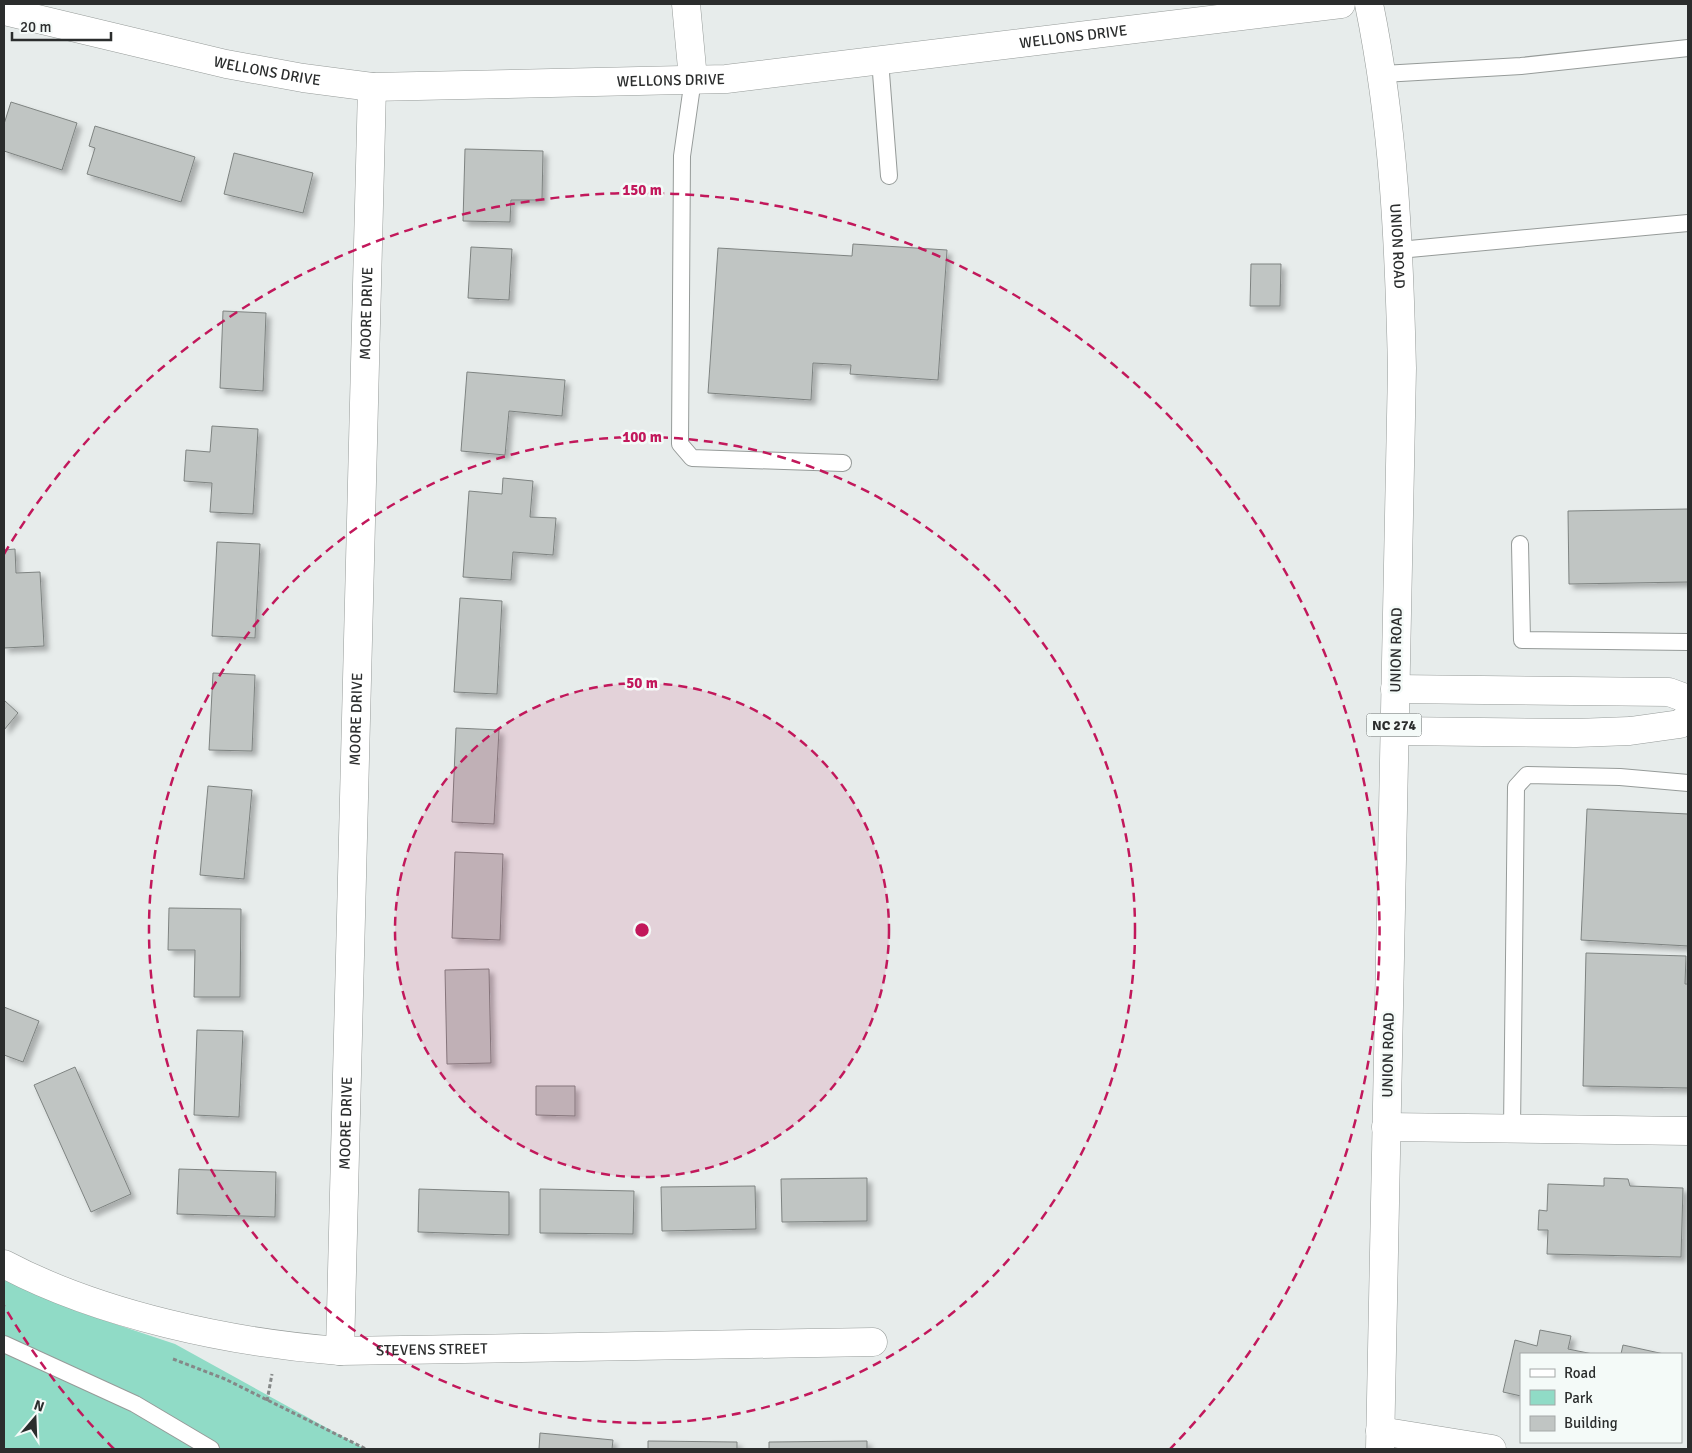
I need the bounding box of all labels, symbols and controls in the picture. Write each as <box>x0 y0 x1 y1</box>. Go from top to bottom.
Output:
scale bar <box>12 10 111 42</box>
text: 20 m <box>20 18 51 36</box>
street label: WELLONS DRIVE <box>1018 21 1128 52</box>
street label: WELLONS DRIVE <box>212 52 322 89</box>
street label: WELLONS DRIVE <box>616 70 725 90</box>
text: 150 m <box>622 181 662 199</box>
street label: UNION ROAD <box>1386 203 1409 289</box>
street label: MOORE DRIVE <box>356 267 376 360</box>
text: 100 m <box>622 428 662 446</box>
street label: UNION ROAD <box>1386 607 1406 693</box>
street label: MOORE DRIVE <box>346 672 366 766</box>
text: 50 m <box>626 674 658 692</box>
road number: NC 274 <box>1366 714 1422 736</box>
centre of rings <box>633 921 651 939</box>
street label: UNION ROAD <box>1378 1012 1398 1098</box>
street label: MOORE DRIVE <box>336 1076 356 1170</box>
street label: STEVENS STREET <box>376 1340 488 1359</box>
legend <box>1520 1353 1682 1443</box>
text: Road <box>1564 1364 1596 1382</box>
text: Park <box>1564 1389 1593 1407</box>
north arrow <box>10 1393 60 1443</box>
text: N <box>32 1397 46 1416</box>
text: Building <box>1564 1414 1618 1432</box>

